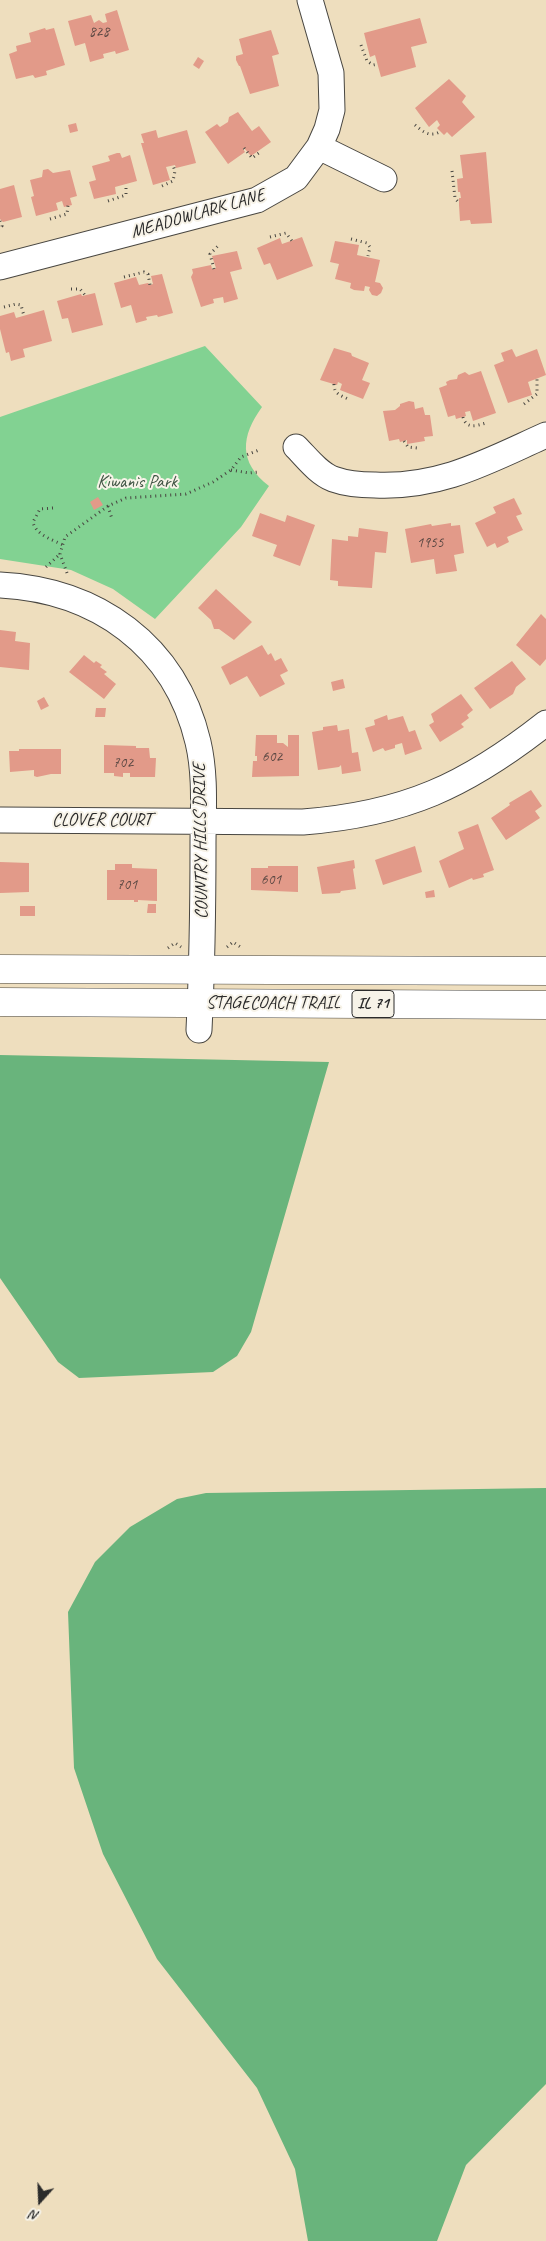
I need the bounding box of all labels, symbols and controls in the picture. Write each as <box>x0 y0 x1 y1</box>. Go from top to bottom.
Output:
house number: 828 <box>89 23 109 41</box>
street label: MEADOWLARK LANE <box>129 185 267 243</box>
park label: Kiwanis Park <box>97 471 177 493</box>
house number: 1955 <box>417 534 443 552</box>
house number: 602 <box>262 748 282 766</box>
house number: 702 <box>113 754 133 772</box>
street label: COUNTRY HILLS DRIVE <box>189 763 213 919</box>
street label: CLOVER COURT <box>52 809 152 831</box>
house number: 601 <box>261 871 281 889</box>
house number: 701 <box>117 876 137 894</box>
road number: IL 71 <box>352 991 394 1018</box>
street label: STAGECOACH TRAIL <box>206 992 340 1014</box>
north arrow <box>15 2176 65 2226</box>
text: N <box>28 2206 42 2225</box>

